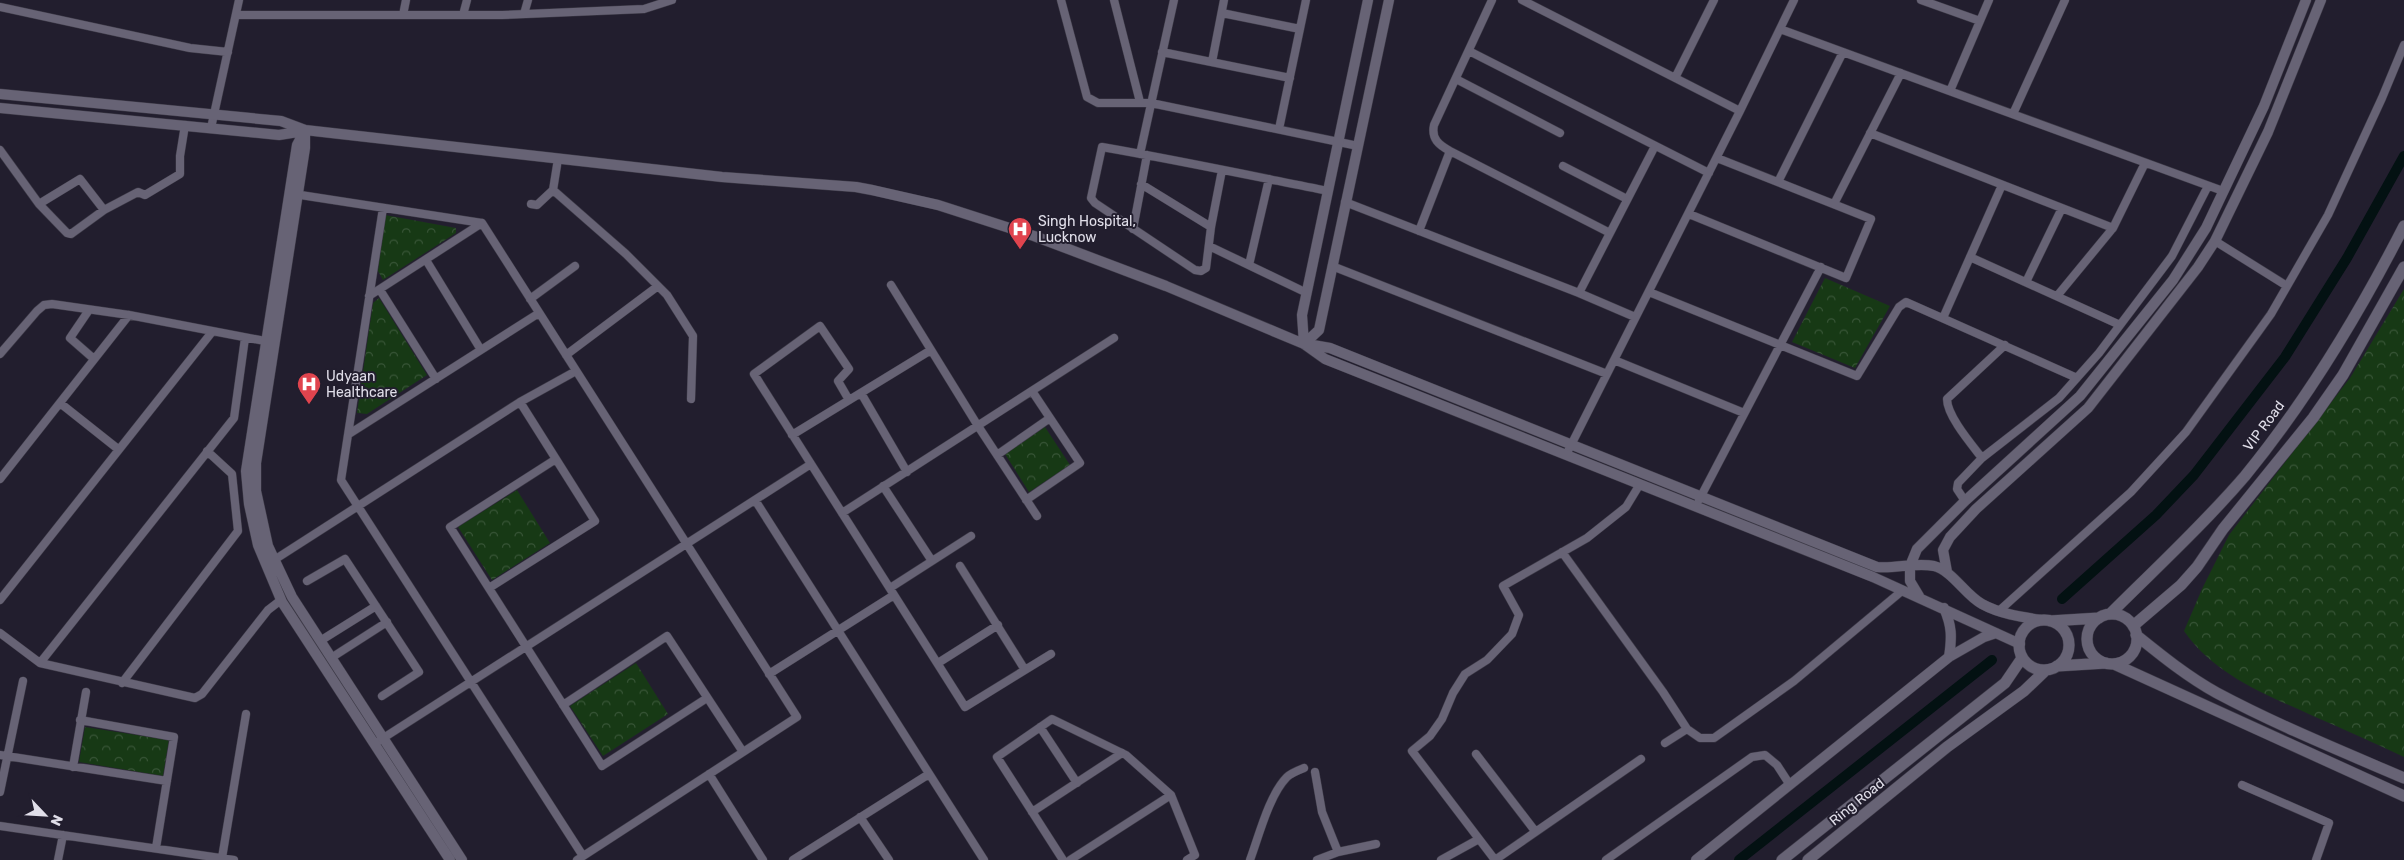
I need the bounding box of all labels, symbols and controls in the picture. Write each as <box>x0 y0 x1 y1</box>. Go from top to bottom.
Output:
place label: Singh Hospital, Lucknow <box>1038 213 1136 246</box>
hospital icon: Singh Hospital, Lucknow <box>1007 216 1033 250</box>
place label: Udyaan Healthcare <box>326 368 398 401</box>
hospital icon: Udyaan Healthcare <box>296 371 322 405</box>
street label: VIP Road <box>2240 398 2288 454</box>
street label: Ring Road <box>1826 775 1888 829</box>
north arrow <box>20 790 70 840</box>
text: N <box>46 812 66 828</box>

